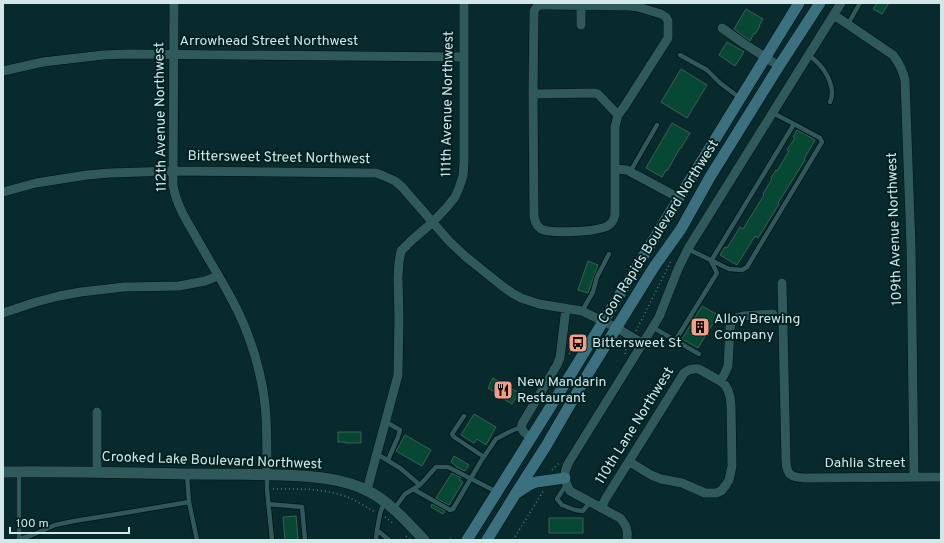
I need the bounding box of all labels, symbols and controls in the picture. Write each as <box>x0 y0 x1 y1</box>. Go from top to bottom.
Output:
street label: 111th Avenue Northwest <box>438 31 458 177</box>
street label: Arrowhead Street Northwest <box>180 33 358 50</box>
street label: 112th Avenue Northwest <box>151 42 171 192</box>
street label: Coon Rapids Boulevard Northwest <box>595 137 723 327</box>
street label: Bittersweet Street Northwest <box>187 148 371 168</box>
street label: 109th Avenue Northwest <box>884 152 906 306</box>
place label: Alloy Brewing Company <box>714 311 801 344</box>
building icon: Alloy Brewing Company <box>689 316 711 338</box>
bus stop icon: Bittersweet St <box>567 332 589 354</box>
place label: Bittersweet St <box>592 335 682 352</box>
street label: 110th Lane Northwest <box>592 364 678 488</box>
place label: New Mandarin Restaurant <box>517 374 606 407</box>
restaurant icon: New Mandarin Restaurant <box>492 379 514 401</box>
street label: Crooked Lake Boulevard Northwest <box>101 449 323 473</box>
street label: Dahlia Street <box>825 455 905 472</box>
scale bar <box>10 509 129 535</box>
text: 100 m <box>16 516 49 532</box>

